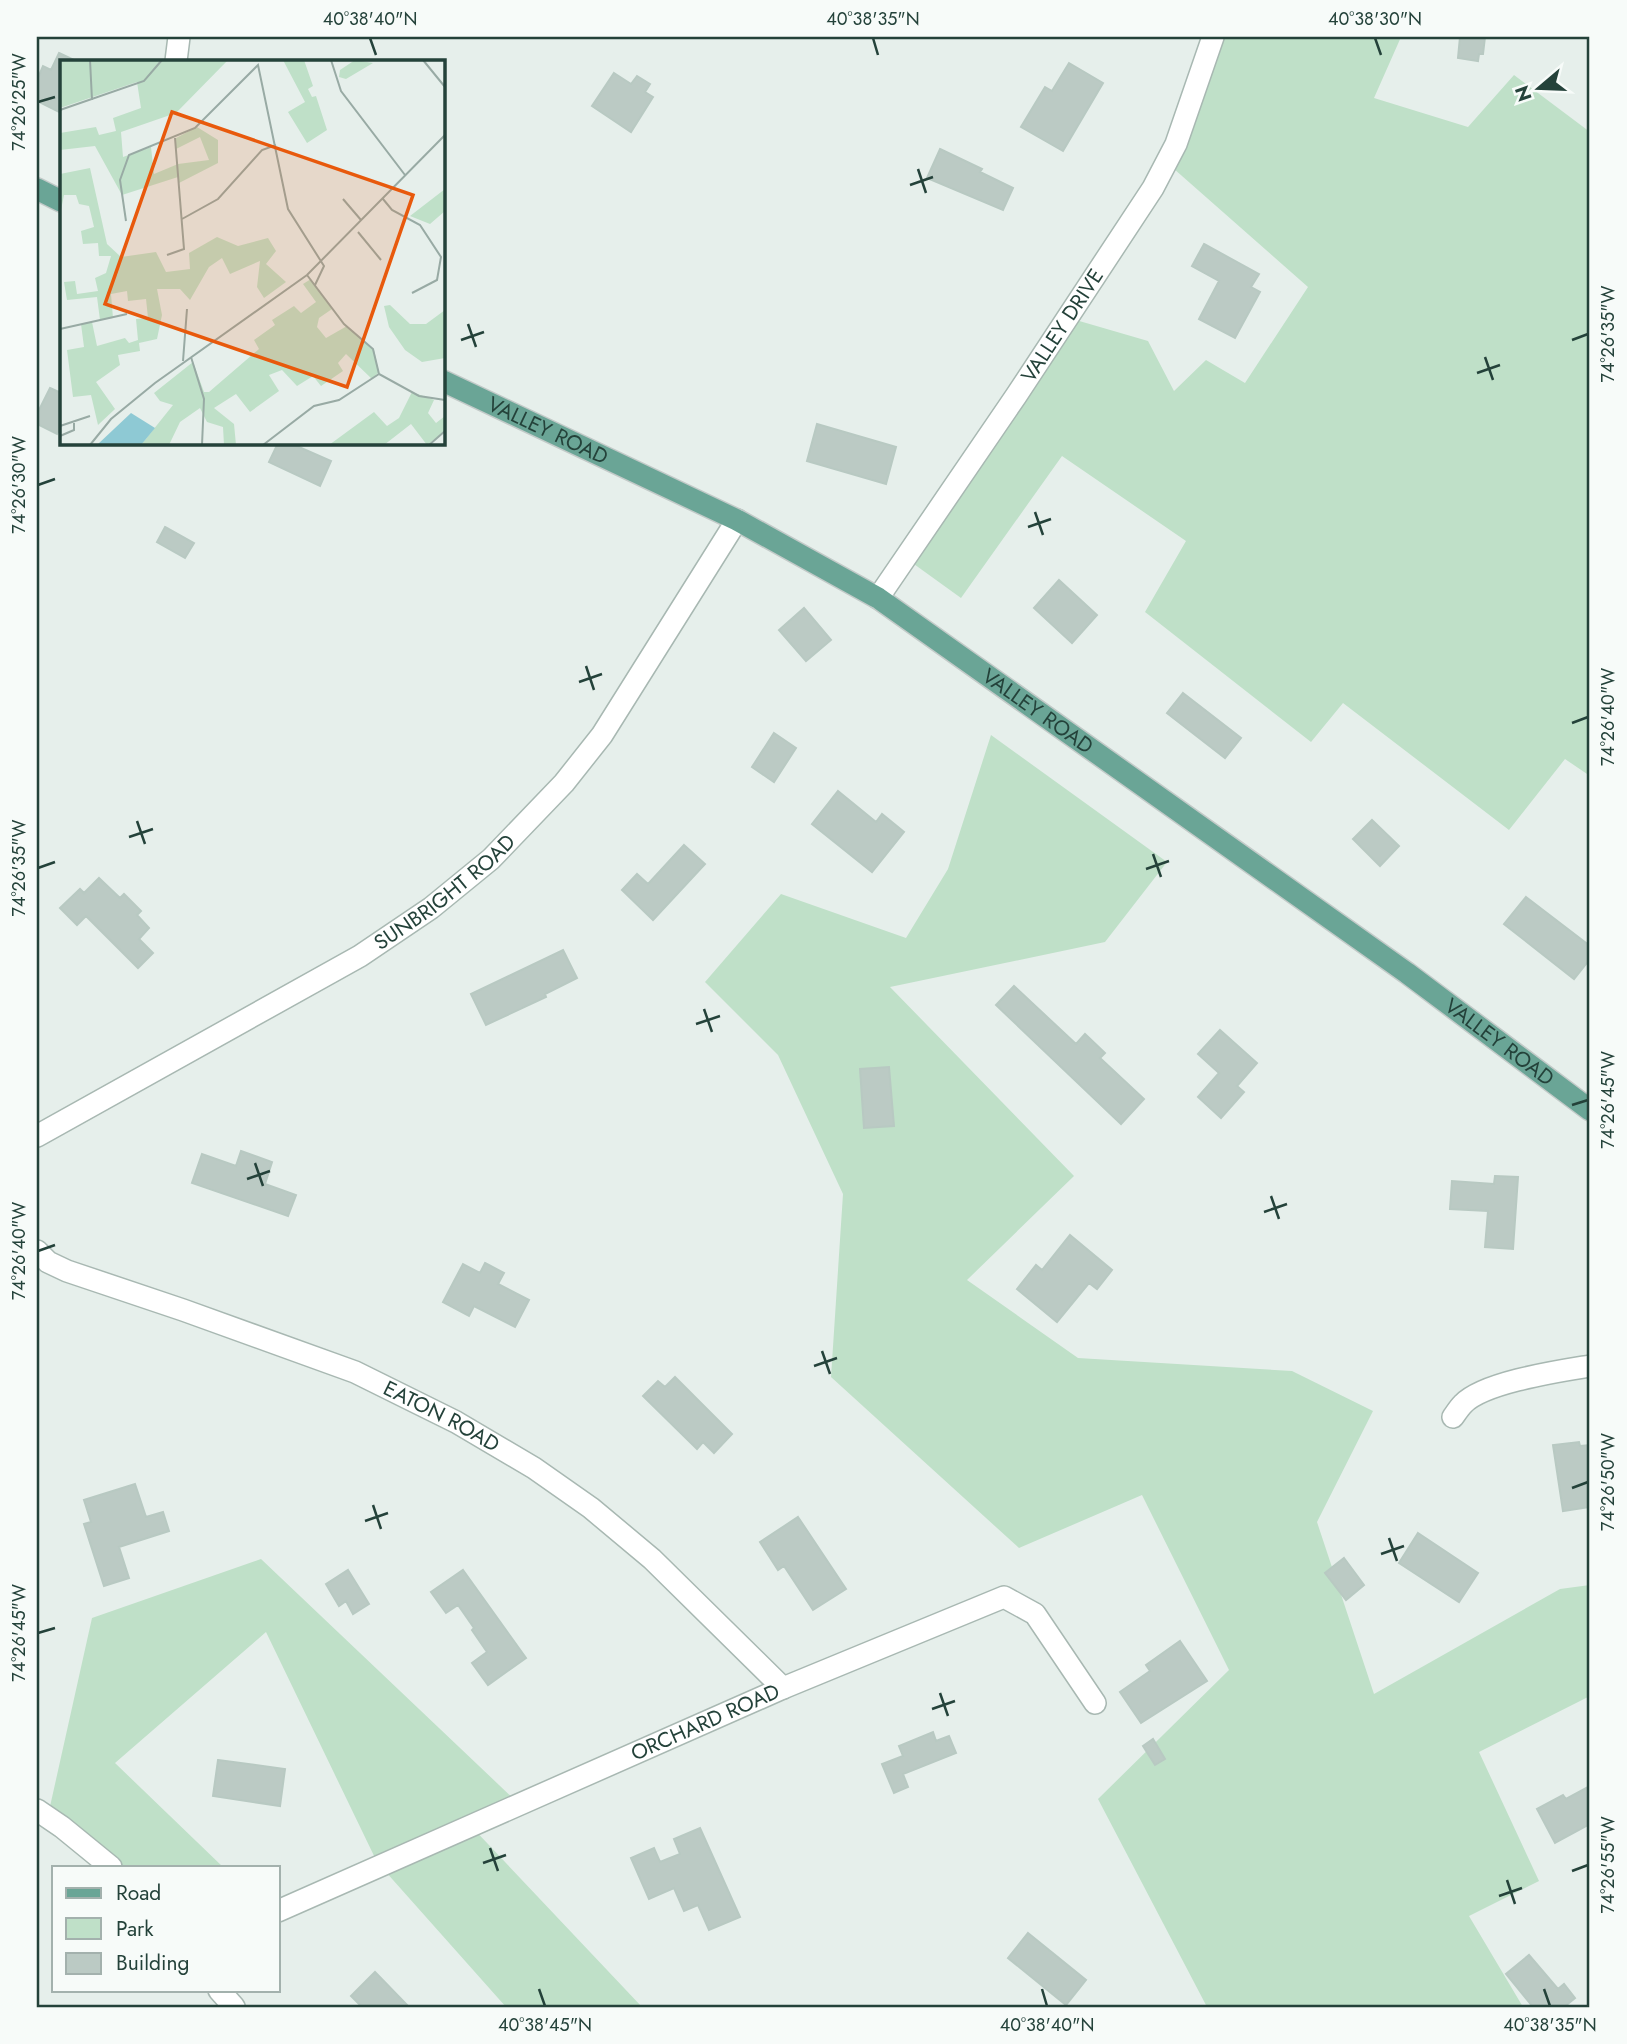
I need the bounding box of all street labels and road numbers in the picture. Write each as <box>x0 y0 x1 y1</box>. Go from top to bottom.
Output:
street label: VALLEY DRIVE <box>1014 263 1111 388</box>
street label: VALLEY ROAD <box>483 389 613 472</box>
street label: VALLEY ROAD <box>976 661 1099 761</box>
street label: SUNBRIGHT ROAD <box>368 827 522 957</box>
street label: VALLEY ROAD <box>1438 991 1560 1093</box>
street label: EATON ROAD <box>378 1373 505 1459</box>
street label: ORCHARD ROAD <box>626 1676 784 1768</box>

